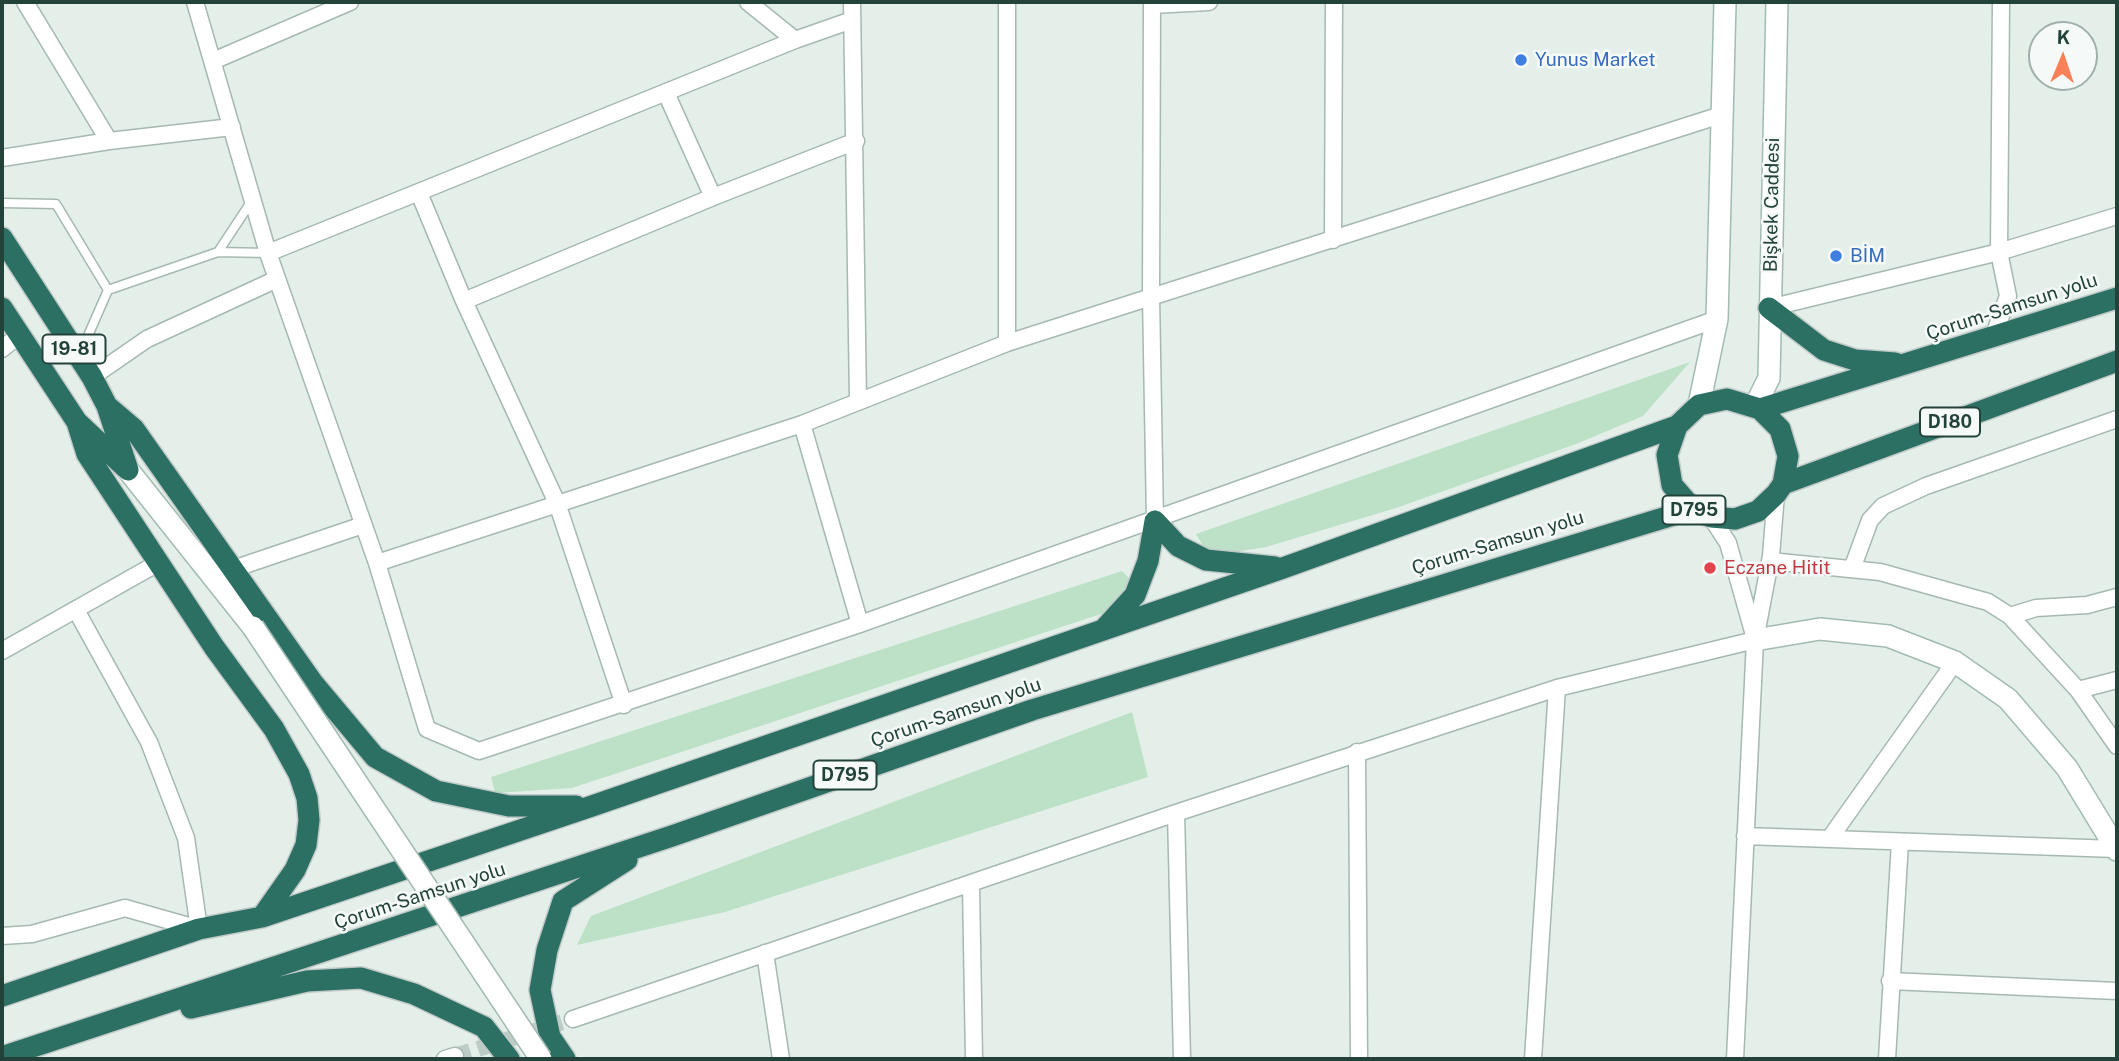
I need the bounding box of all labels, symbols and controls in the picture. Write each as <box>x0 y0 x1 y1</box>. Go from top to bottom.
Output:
north arrow <box>2028 21 2098 91</box>
text: K <box>2056 26 2071 48</box>
place label: Yunus Market <box>1535 49 1656 71</box>
marker: Yunus Market <box>1513 52 1529 68</box>
street label: Bişkek Caddesi <box>1759 138 1785 272</box>
place label: BİM <box>1850 245 1885 267</box>
marker: BİM <box>1828 248 1844 264</box>
street label: Çorum-Samsun yolu <box>1924 269 2100 345</box>
road number: 19-81 <box>42 334 106 363</box>
road number: D180 <box>1920 408 1980 436</box>
road number: D795 <box>1662 496 1726 524</box>
street label: Çorum-Samsun yolu <box>1409 506 1587 580</box>
place label: Eczane Hitit <box>1724 557 1831 579</box>
marker: Eczane Hitit <box>1702 560 1718 576</box>
street label: Çorum-Samsun yolu <box>868 673 1044 753</box>
road number: D795 <box>814 760 876 790</box>
street label: Çorum-Samsun yolu <box>332 858 508 934</box>

